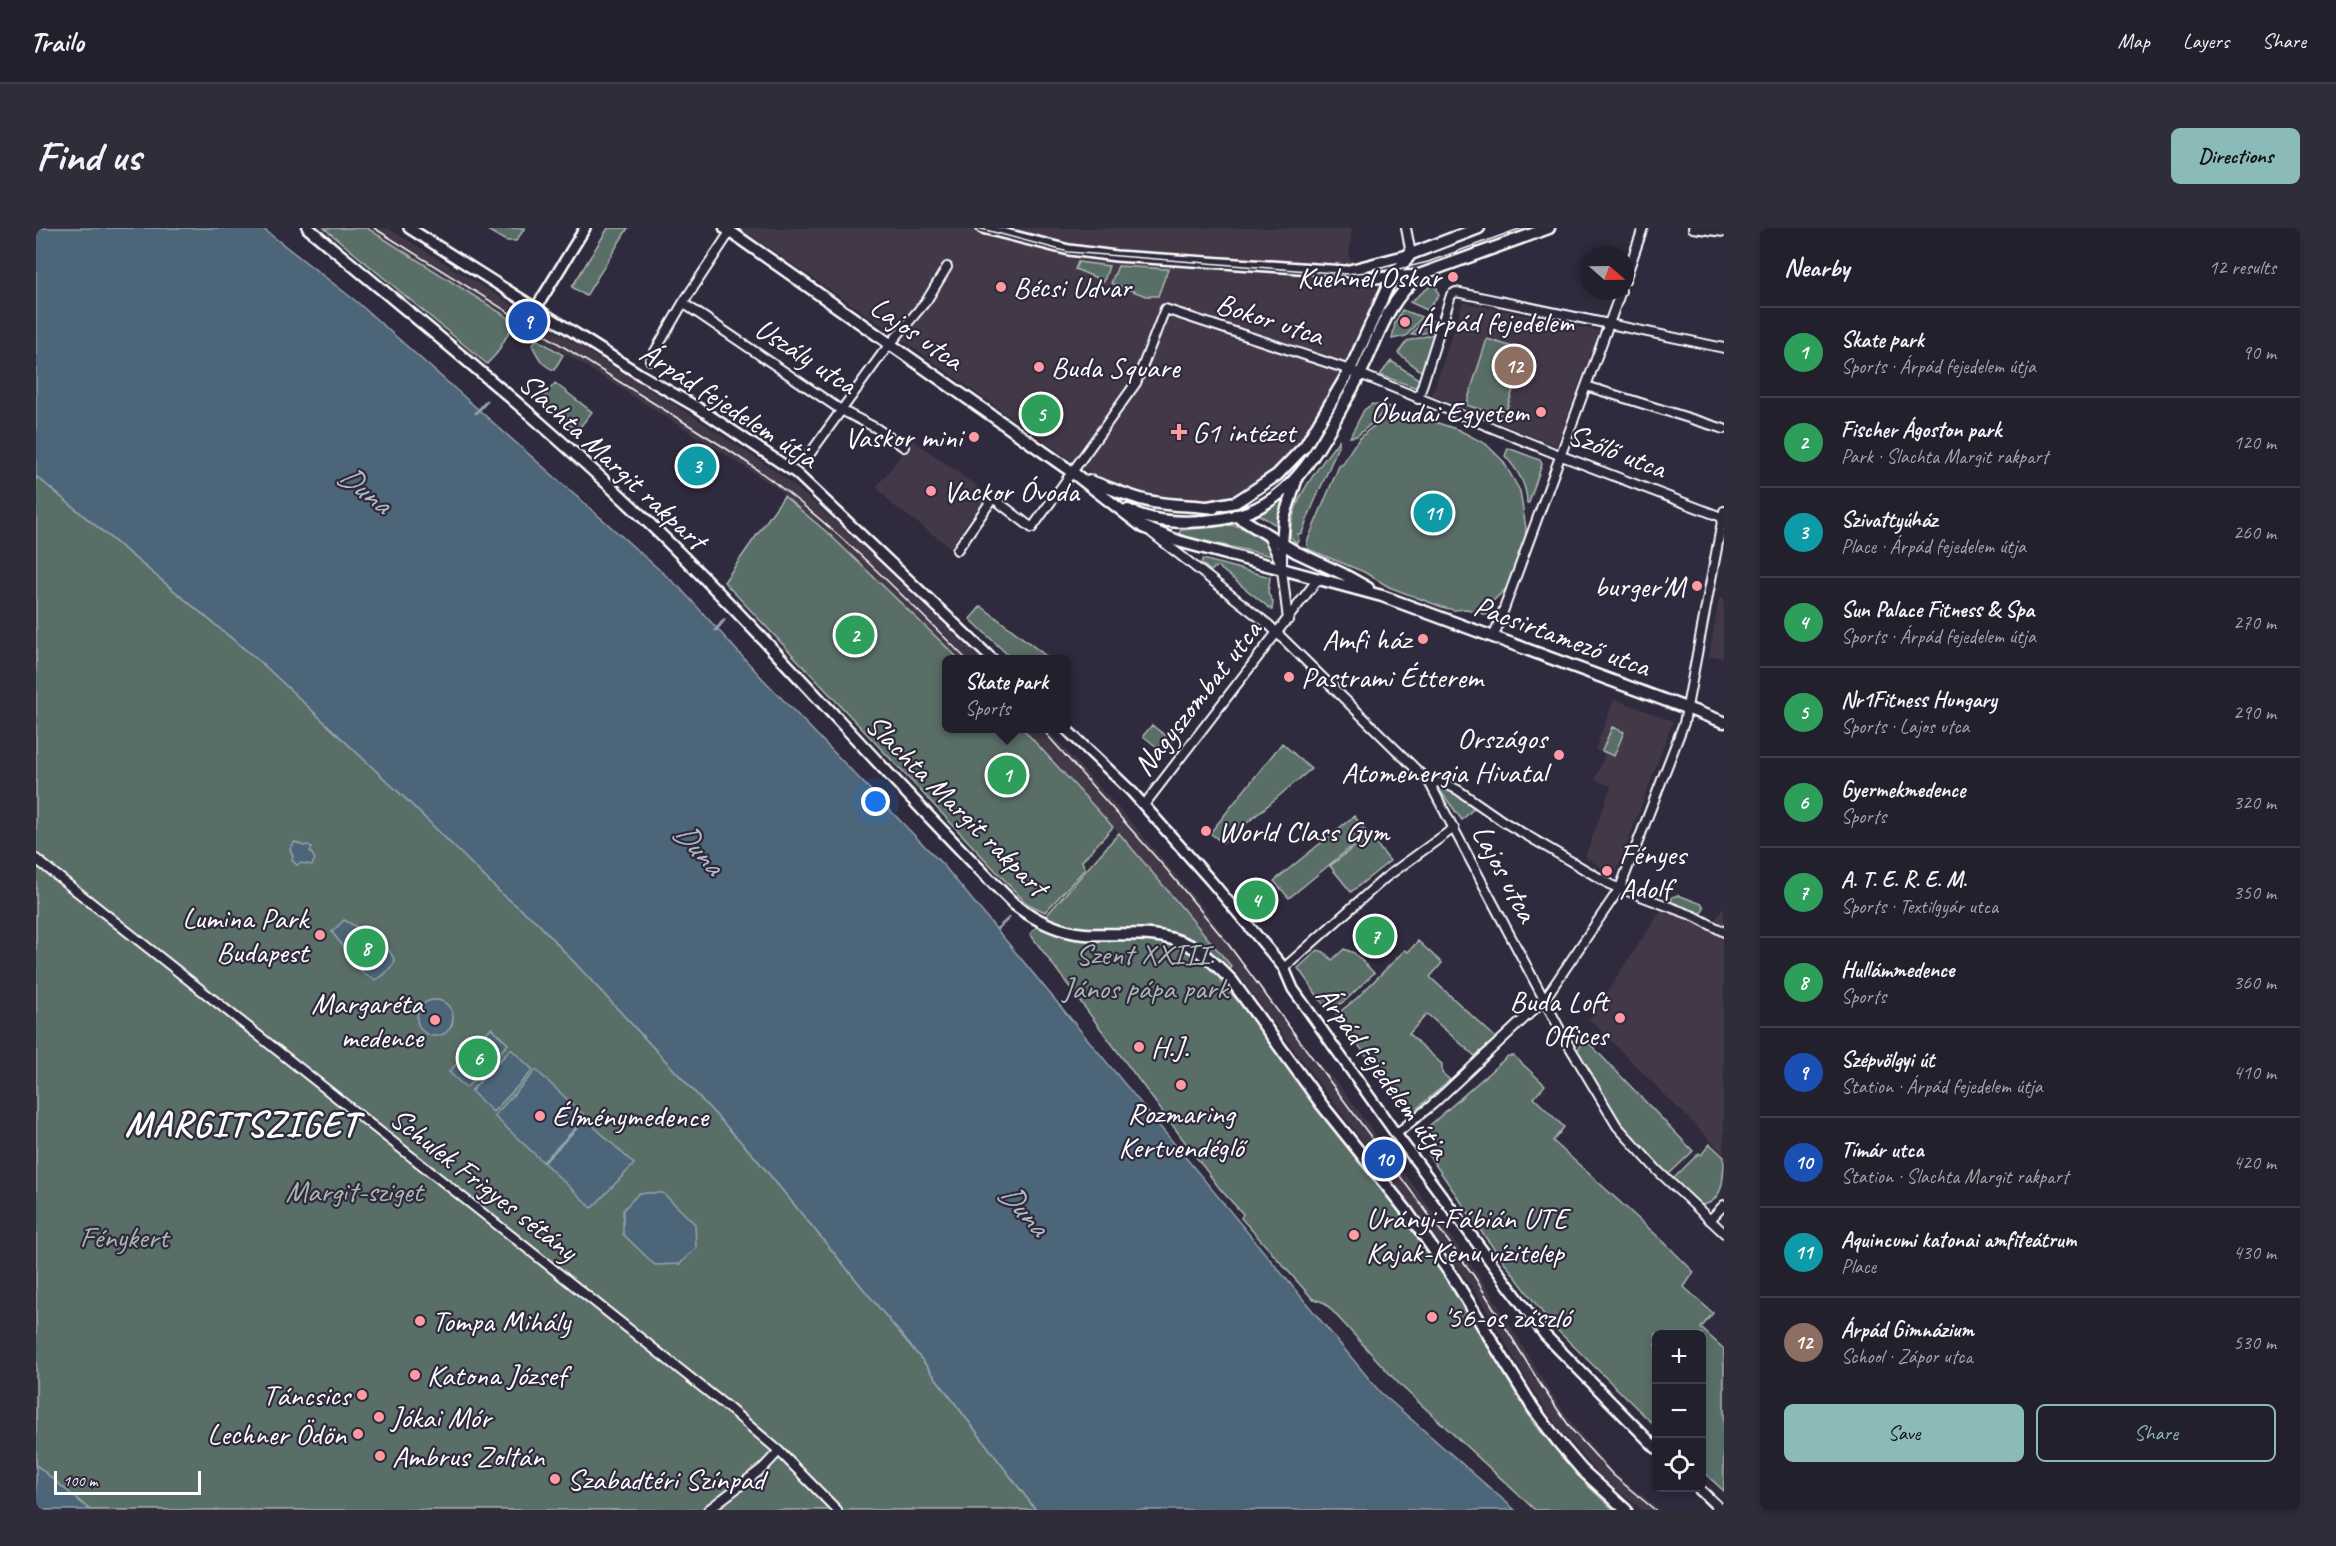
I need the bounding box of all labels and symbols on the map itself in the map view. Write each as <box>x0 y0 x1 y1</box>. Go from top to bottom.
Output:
north arrow <box>1580 246 1634 300</box>
place label: Kuehnel Oskar <box>1297 258 1443 296</box>
place label: Bécsi Udvar <box>1013 268 1133 306</box>
marker: Kuehnel Oskar <box>1446 270 1460 284</box>
marker: Bécsi Udvar <box>994 280 1008 294</box>
street label: Bokor utca <box>1212 284 1330 355</box>
street label: Lajos utca <box>863 287 972 380</box>
pin: 9 <box>508 298 548 344</box>
place label: Árpád fejedelem <box>1417 303 1575 341</box>
street label: Uszály utca <box>748 309 866 404</box>
marker: Árpád fejedelem <box>1398 315 1412 329</box>
street label: Árpád fejedelem útja <box>633 333 827 478</box>
pin: 12 <box>1494 344 1534 388</box>
place label: Buda Square <box>1051 348 1182 386</box>
marker: Buda Square <box>1032 360 1046 374</box>
street label: Slachta Margit rakpart <box>511 364 718 561</box>
pin: 5 <box>1022 392 1060 436</box>
place label: Óbudai Egyetem <box>1370 393 1530 431</box>
marker: Óbudai Egyetem <box>1534 405 1548 419</box>
place label: G1 intézet <box>1192 413 1298 451</box>
street label: Szőlő utca <box>1563 415 1673 488</box>
place label: Vaskor mini <box>844 418 965 456</box>
marker: G1 intézet <box>1170 423 1188 441</box>
marker: Vaskor mini <box>967 430 981 444</box>
pin: 3 <box>678 444 716 488</box>
water label: Duna <box>330 455 403 525</box>
place label: Vackor Óvoda <box>943 472 1081 510</box>
marker: Vackor Óvoda <box>924 484 938 498</box>
pin: 11 <box>1414 490 1452 536</box>
place label: burger'M <box>1594 567 1687 605</box>
marker: burger'M <box>1690 579 1704 593</box>
street label: Pacsirtamező utca <box>1469 587 1657 686</box>
street label: Nagyszombat utca <box>1124 611 1271 784</box>
pin: 2 <box>836 612 874 658</box>
place label: Amfi ház <box>1322 620 1415 658</box>
marker: Amfi ház <box>1416 632 1430 646</box>
place label: Pastrami Étterem <box>1301 658 1485 696</box>
marker: Pastrami Étterem <box>1282 670 1296 684</box>
street label: Slachta Margit rakpart <box>858 706 1059 907</box>
place label: Országos Atomenergia Hivatal <box>1341 719 1552 791</box>
marker: Országos Atomenergia Hivatal <box>1552 748 1566 762</box>
pin: 1 <box>988 752 1026 798</box>
your location <box>861 787 890 816</box>
place label: World Class Gym <box>1218 812 1391 850</box>
water label: Duna <box>665 813 736 885</box>
street label: Lajos utca <box>1464 818 1547 930</box>
marker: World Class Gym <box>1199 824 1213 838</box>
place label: Fényes Adolf <box>1619 835 1689 907</box>
marker: Fényes Adolf <box>1600 864 1614 878</box>
pin: 4 <box>1236 878 1276 922</box>
place label: Lumina Park Budapest <box>182 899 311 971</box>
pin: 7 <box>1356 914 1394 958</box>
pin: 8 <box>346 926 386 970</box>
marker: Lumina Park Budapest <box>313 928 327 942</box>
park label: Szent XXIII. János pápa park <box>1060 935 1230 1007</box>
street label: Árpád fejedelem útja <box>1308 978 1460 1167</box>
place label: Buda Loft Offices <box>1509 982 1611 1054</box>
place label: Margaréta medence <box>311 984 425 1056</box>
marker: Buda Loft Offices <box>1613 1011 1627 1025</box>
marker: Margaréta medence <box>428 1013 442 1027</box>
place label: H.J. <box>1151 1028 1189 1066</box>
pin: 6 <box>458 1036 498 1080</box>
marker: H.J. <box>1132 1040 1146 1054</box>
marker: Rozmaring Kertvendéglő <box>1174 1078 1188 1092</box>
place label: Rozmaring Kertvendéglő <box>1118 1094 1248 1166</box>
place label: Élménymedence <box>552 1097 710 1135</box>
street label: Schulek Frigyes sétány <box>383 1099 587 1270</box>
district label: MARGITSZIGET <box>125 1101 365 1147</box>
marker: Élménymedence <box>533 1109 547 1123</box>
pin: 10 <box>1364 1136 1404 1182</box>
park label: Margit-sziget <box>285 1172 426 1210</box>
water label: Duna <box>990 1174 1061 1246</box>
place label: Urányi-Fábián UTE Kajak-Kenu vízitelep <box>1366 1199 1571 1271</box>
park label: Fénykert <box>80 1218 171 1256</box>
marker: Urányi-Fábián UTE Kajak-Kenu vízitelep <box>1347 1228 1361 1242</box>
place label: '56-os zászló <box>1444 1298 1575 1336</box>
place label: Tompa Mihály <box>432 1302 572 1340</box>
marker: '56-os zászló <box>1425 1310 1439 1324</box>
marker: Tompa Mihály <box>413 1314 427 1328</box>
place label: Katona József <box>427 1356 573 1394</box>
marker: Katona József <box>408 1368 422 1382</box>
place label: Táncsics <box>262 1376 353 1414</box>
marker: Táncsics <box>355 1388 369 1402</box>
place label: Jókai Mór <box>389 1398 494 1436</box>
marker: Jókai Mór <box>372 1410 386 1424</box>
place label: Lechner Ödön <box>207 1415 347 1453</box>
marker: Lechner Ödön <box>351 1427 365 1441</box>
place label: Ambrus Zoltán <box>392 1437 546 1475</box>
marker: Ambrus Zoltán <box>373 1449 387 1463</box>
place label: Szabadtéri Színpad <box>567 1460 769 1498</box>
scale bar <box>54 1468 201 1496</box>
marker: Szabadtéri Színpad <box>548 1472 562 1486</box>

